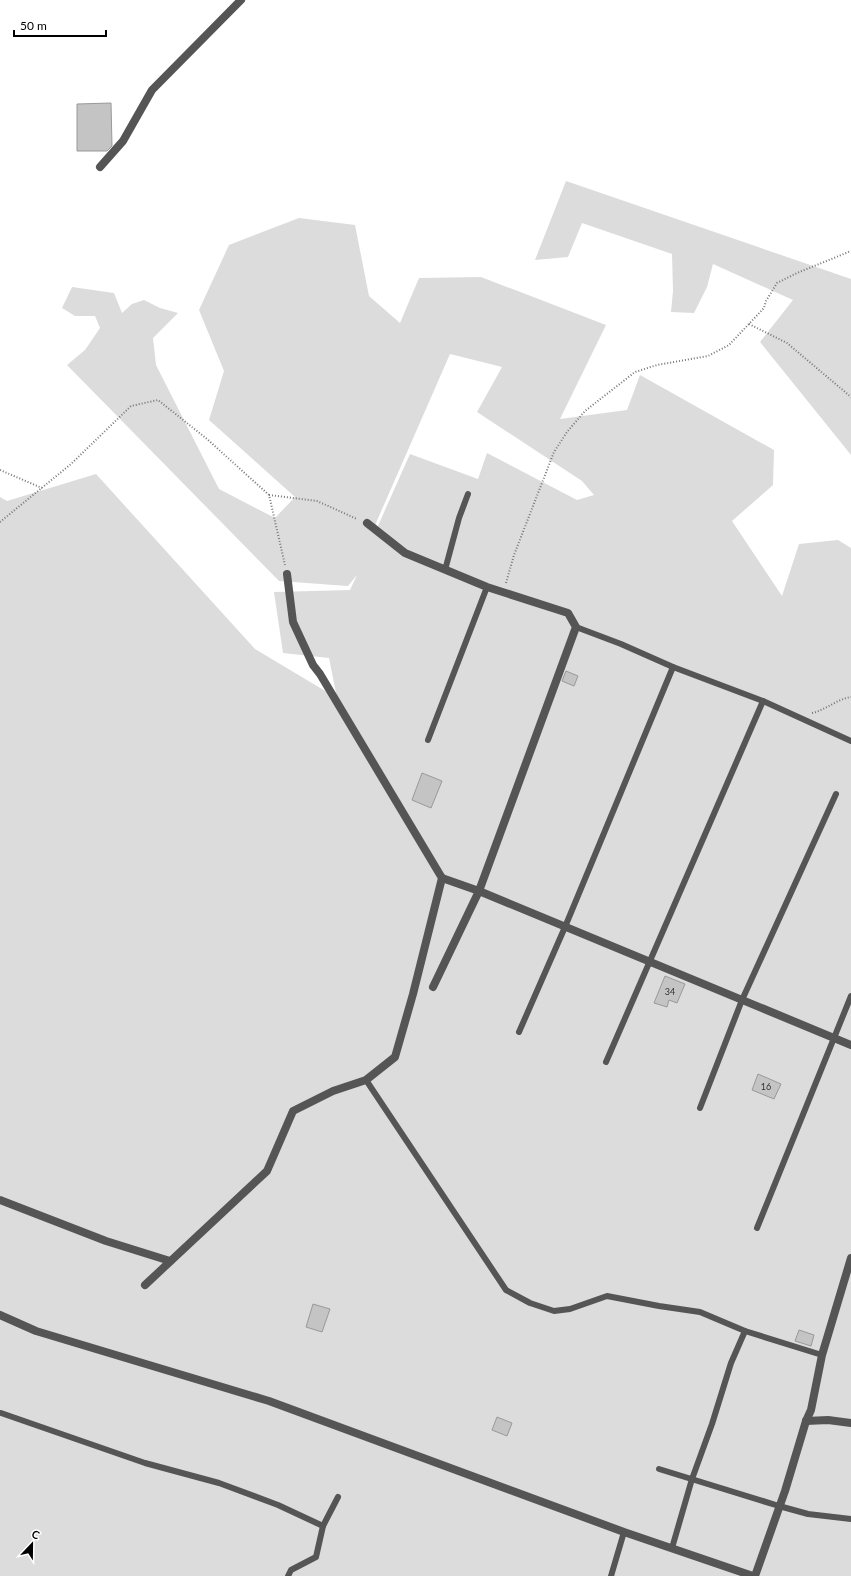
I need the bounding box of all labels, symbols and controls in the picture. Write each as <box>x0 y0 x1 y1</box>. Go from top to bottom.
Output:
scale bar <box>14 12 106 38</box>
text: 50 m <box>20 18 47 33</box>
house number: 34 <box>665 986 675 997</box>
house number: 16 <box>761 1081 771 1092</box>
north arrow <box>12 1524 52 1564</box>
text: С <box>30 1527 42 1542</box>

